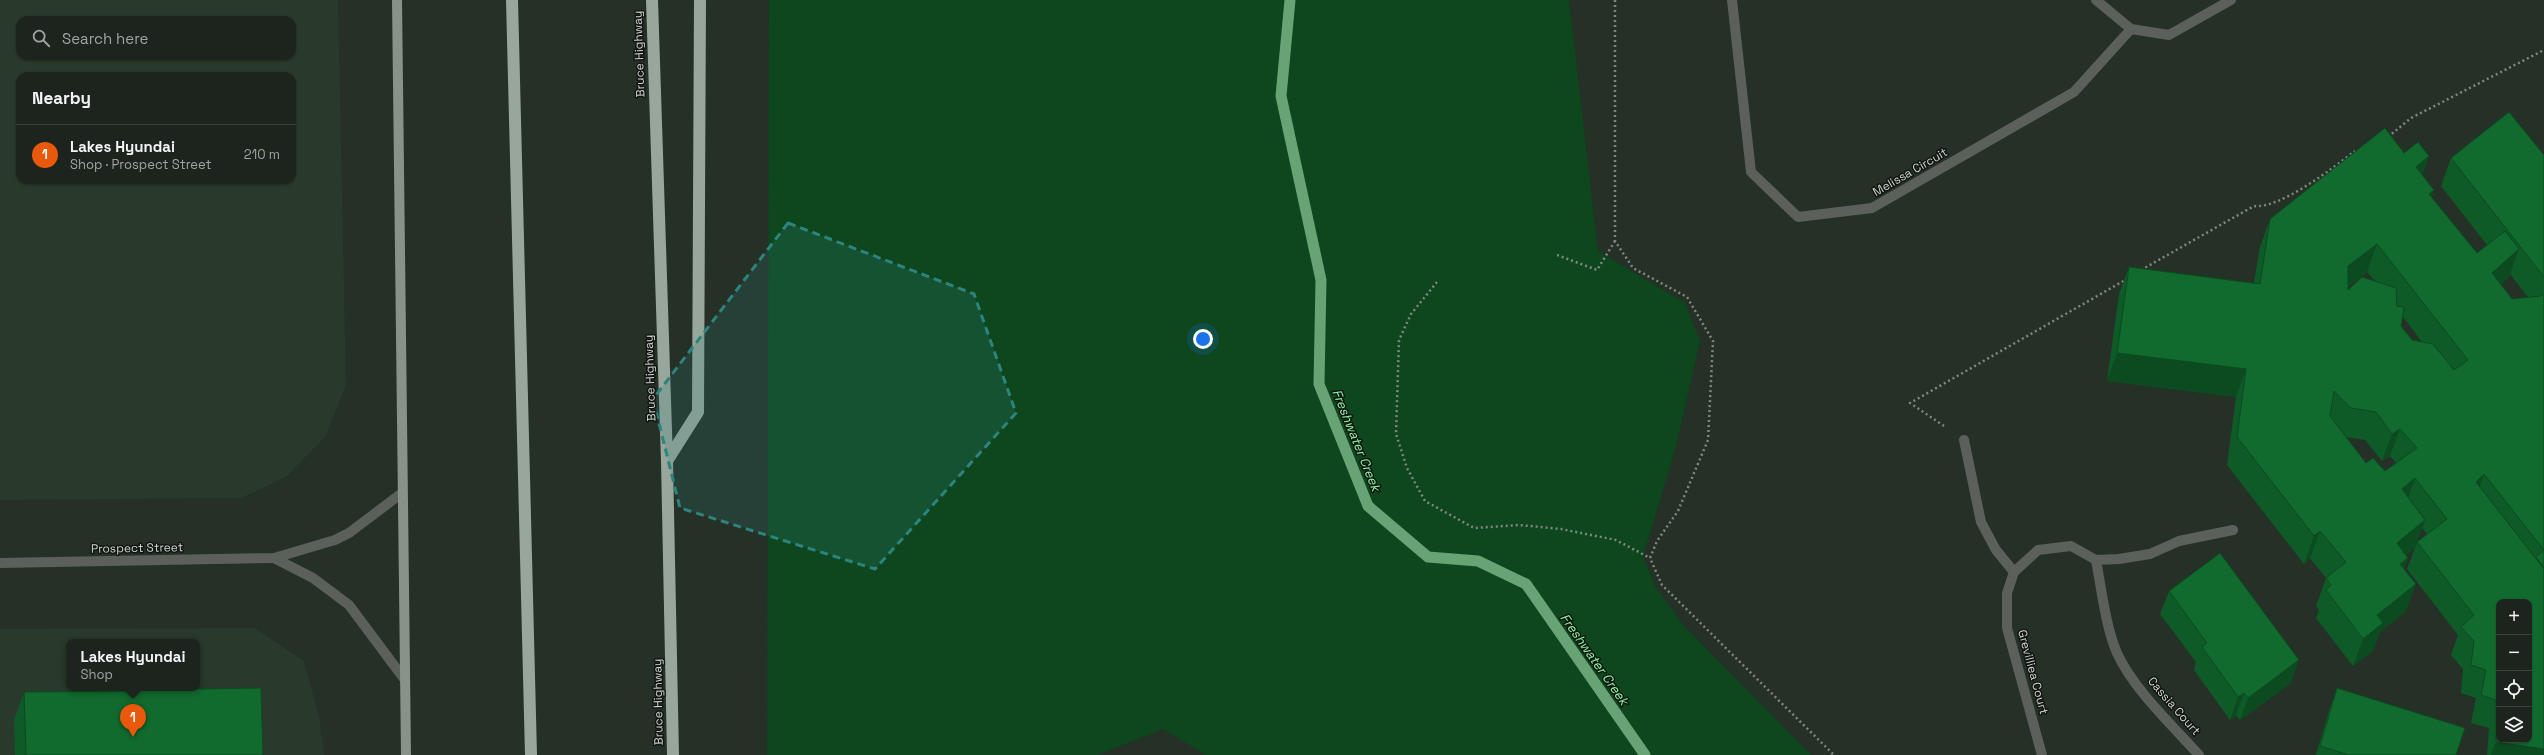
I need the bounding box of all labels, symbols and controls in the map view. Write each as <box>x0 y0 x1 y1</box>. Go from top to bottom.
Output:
street label: Bruce Highway <box>629 10 649 98</box>
search box <box>16 16 296 60</box>
icon: search <box>30 27 52 49</box>
text: Search here <box>62 29 148 48</box>
text: Nearby <box>32 87 91 109</box>
text: Lakes Hyundai <box>70 137 175 156</box>
street label: Melissa Circuit <box>1870 144 1950 200</box>
text: 1 <box>42 146 48 163</box>
text: 210 m <box>244 146 280 163</box>
text: Shop · Prospect Street <box>70 156 211 173</box>
your location <box>1193 329 1213 349</box>
street label: Bruce Highway <box>640 334 660 422</box>
water label: Freshwater Creek <box>1328 387 1386 496</box>
street label: Prospect Street <box>91 539 183 557</box>
map controls <box>2496 599 2532 743</box>
button: + <box>2496 599 2532 635</box>
water label: Freshwater Creek <box>1556 610 1634 710</box>
street label: Grevilliea Court <box>2014 628 2052 716</box>
button: − <box>2496 635 2532 671</box>
popup <box>66 639 200 691</box>
text: Lakes Hyundai <box>81 647 185 666</box>
street label: Bruce Highway <box>649 659 667 745</box>
text: Shop <box>81 666 113 683</box>
button: locate <box>2496 671 2532 707</box>
street label: Cassia Court <box>2144 673 2204 739</box>
pin: 1 <box>120 704 146 737</box>
button: layers <box>2496 707 2532 743</box>

